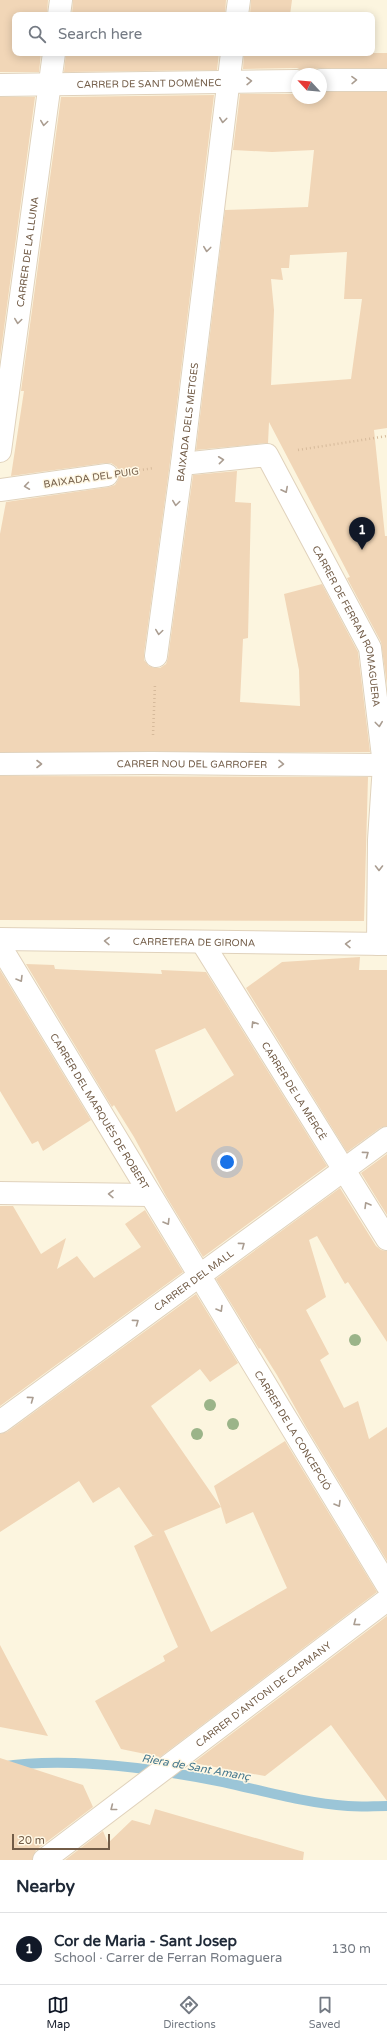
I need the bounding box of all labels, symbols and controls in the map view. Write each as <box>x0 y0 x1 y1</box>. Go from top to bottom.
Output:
search box <box>12 12 375 56</box>
icon: search <box>26 23 48 45</box>
text: Search here <box>58 25 142 43</box>
north arrow <box>291 68 327 104</box>
one-way arrow <box>351 76 357 84</box>
street label: CARRER DE SANT DOMÈNEC <box>77 77 221 91</box>
one-way arrow <box>246 77 252 85</box>
one-way arrow <box>219 117 228 123</box>
one-way arrow <box>40 120 49 126</box>
street label: CARRER DE LA LLUNA <box>15 196 41 308</box>
one-way arrow <box>203 246 212 252</box>
one-way arrow <box>13 318 22 324</box>
street label: BAIXADA DELS METGES <box>175 362 201 482</box>
one-way arrow <box>217 456 224 465</box>
street label: BAIXADA DEL PUIG <box>43 465 140 491</box>
one-way arrow <box>24 481 30 490</box>
one-way arrow <box>280 486 288 493</box>
one-way arrow <box>172 500 181 506</box>
pin: 1 <box>349 517 375 550</box>
street label: CARRER DE FERRAN ROMAGUERA <box>309 544 382 707</box>
one-way arrow <box>155 629 164 635</box>
one-way arrow <box>374 721 383 727</box>
street label: CARRER NOU DEL GARROFER <box>117 758 267 771</box>
one-way arrow <box>36 760 42 768</box>
one-way arrow <box>278 760 284 769</box>
one-way arrow <box>375 865 383 871</box>
street label: CARRETERA DE GIRONA <box>133 936 255 949</box>
one-way arrow <box>104 937 110 945</box>
one-way arrow <box>345 940 351 948</box>
one-way arrow <box>16 975 23 982</box>
one-way arrow <box>251 1021 258 1028</box>
street label: CARRER DEL MARQUÈS DE ROBERT <box>47 1031 151 1192</box>
street label: CARRER DE LA MERCÈ <box>259 1040 329 1142</box>
one-way arrow <box>362 1151 369 1159</box>
your location <box>217 1152 237 1172</box>
one-way arrow <box>108 1190 114 1198</box>
one-way arrow <box>364 1202 371 1209</box>
one-way arrow <box>162 1218 170 1225</box>
one-way arrow <box>238 1242 245 1249</box>
street label: CARRER DEL MALL <box>152 1248 236 1314</box>
one-way arrow <box>215 1305 222 1312</box>
one-way arrow <box>132 1320 139 1327</box>
street label: CARRER DE LA CONCEPCIÓ <box>252 1369 333 1493</box>
one-way arrow <box>27 1396 34 1403</box>
one-way arrow <box>333 1500 341 1507</box>
one-way arrow <box>353 1619 360 1626</box>
street label: CARRER D'ANTONI DE CAPMANY <box>194 1639 334 1750</box>
water label: Riera de Sant Amanç <box>141 1752 252 1784</box>
one-way arrow <box>110 1803 117 1810</box>
scale bar <box>12 1832 110 1851</box>
text: 20 m <box>18 1834 45 1847</box>
text: Nearby <box>16 1876 75 1897</box>
text: Cor de Maria - Sant Josep <box>54 1932 237 1950</box>
text: 1 <box>25 1941 33 1957</box>
text: 130 m <box>331 1941 371 1957</box>
text: School · Carrer de Ferran Romaguera <box>54 1950 282 1966</box>
tab: Map <box>46 1994 70 2031</box>
tab: Directions <box>163 1994 216 2031</box>
tab: Saved <box>309 1994 341 2031</box>

